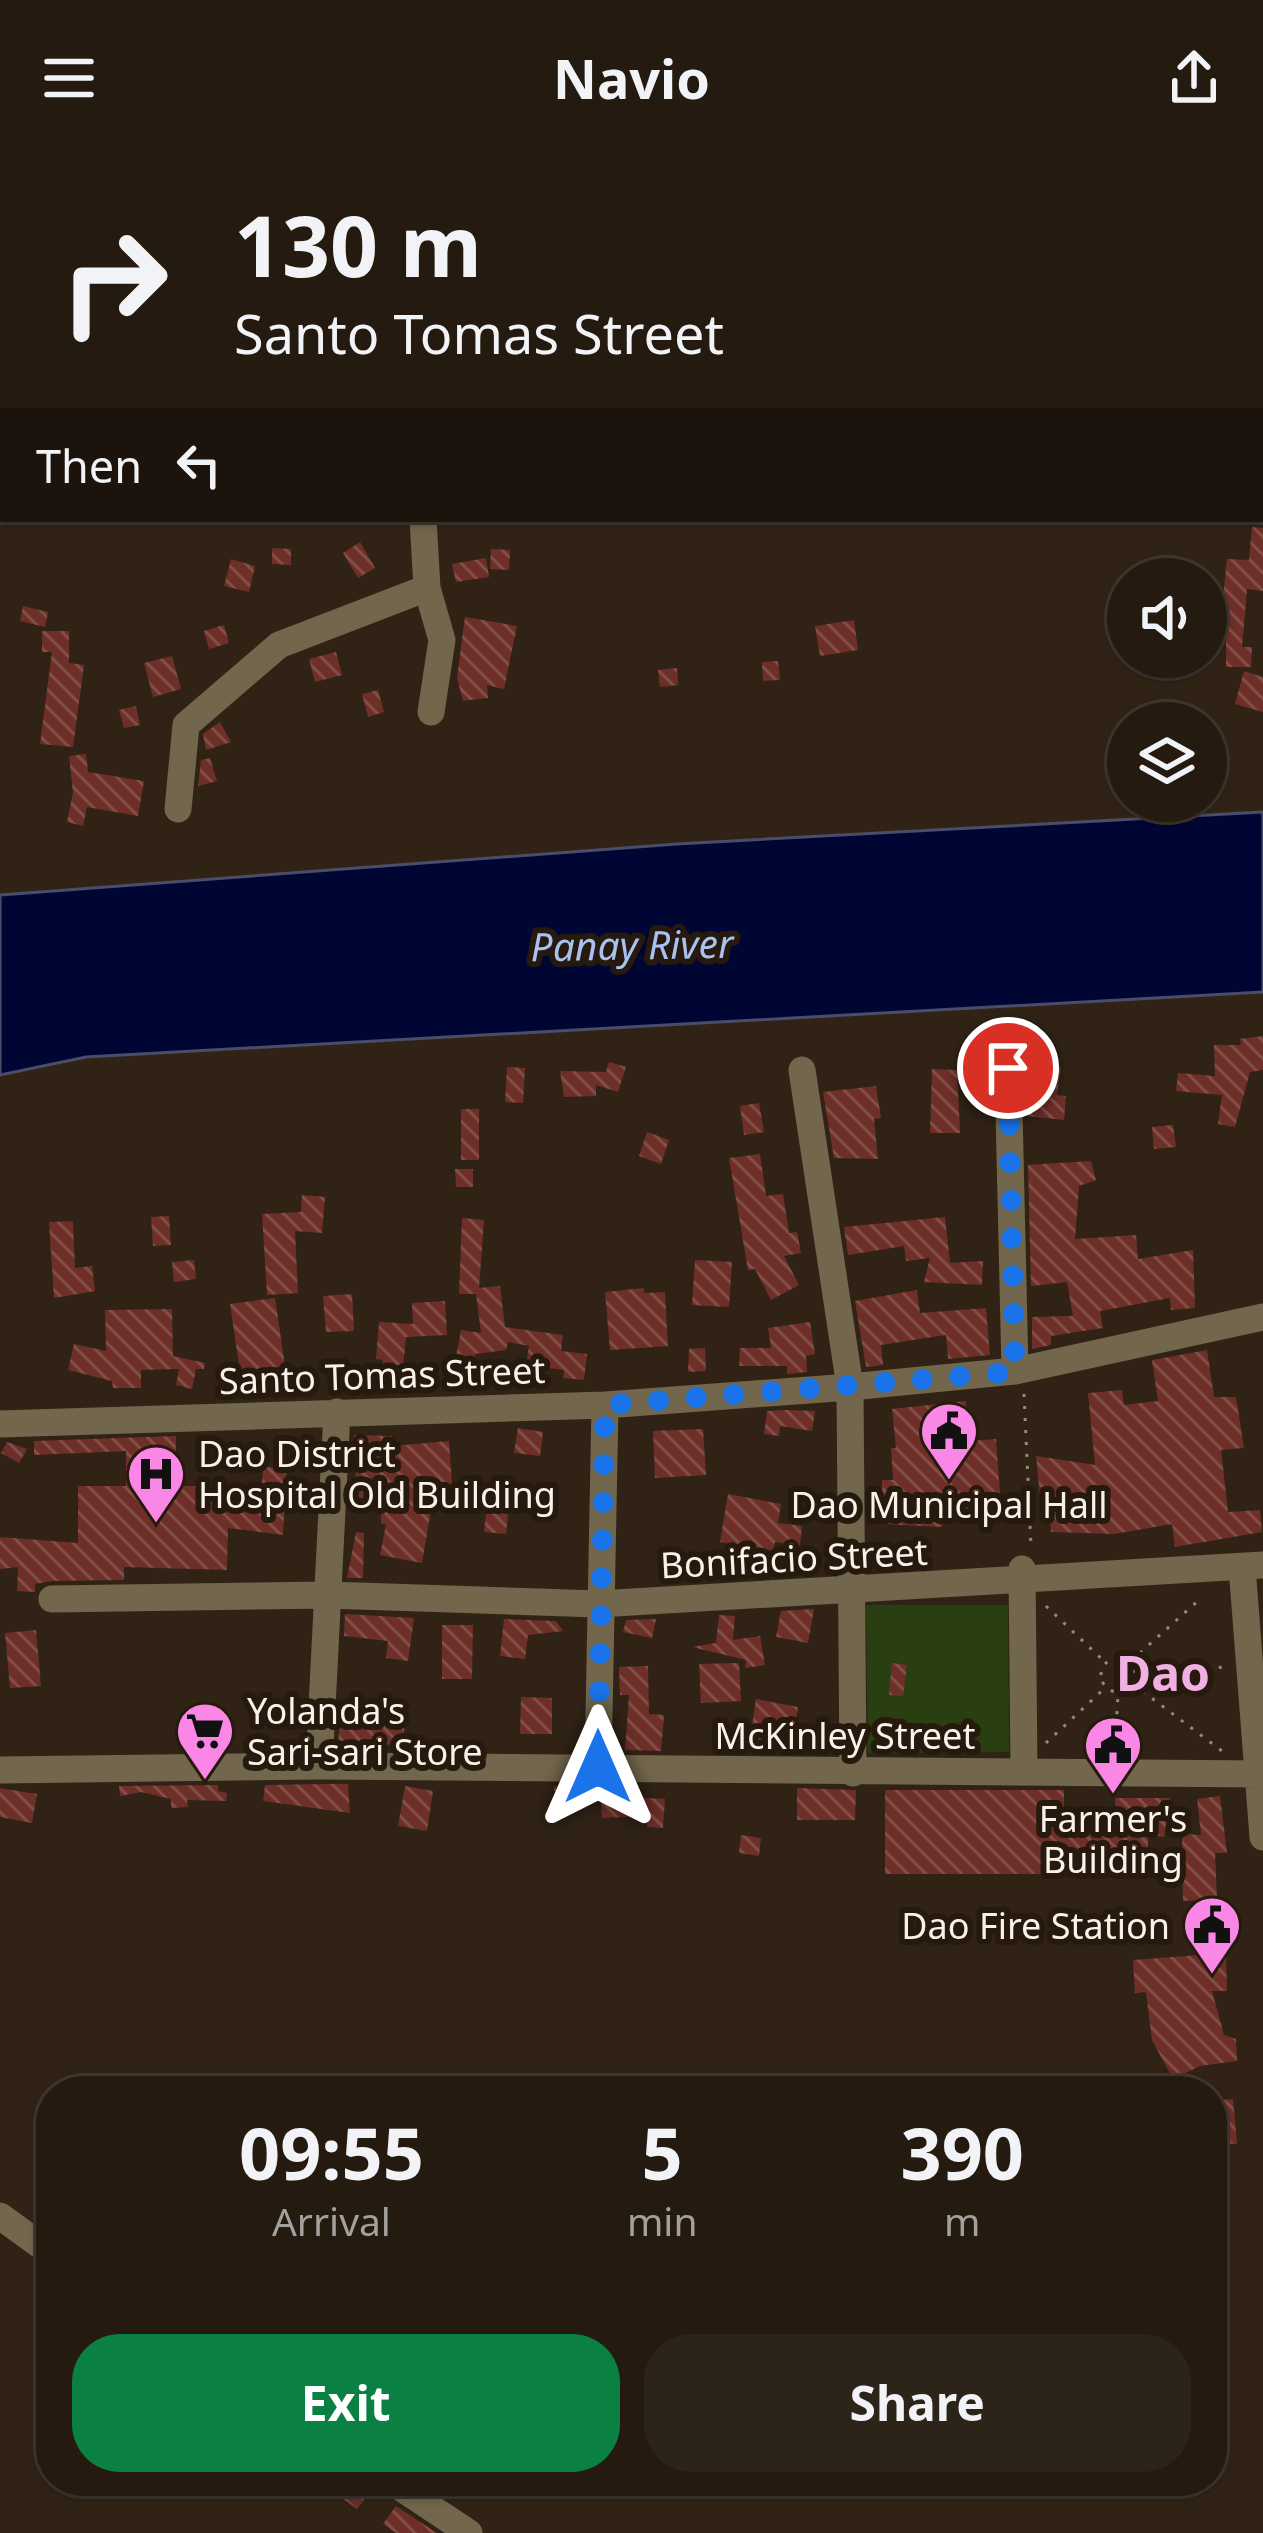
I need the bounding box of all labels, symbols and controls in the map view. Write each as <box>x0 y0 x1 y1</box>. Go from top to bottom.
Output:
text: Navio <box>553 41 710 115</box>
icon: menu <box>36 45 102 111</box>
icon: share <box>1161 45 1227 111</box>
text: 130 m <box>234 187 482 302</box>
icon: right <box>36 204 192 360</box>
text: Santo Tomas Street <box>234 296 724 370</box>
icon: left <box>166 432 232 498</box>
text: Then <box>36 435 142 496</box>
map controls <box>1107 558 1227 822</box>
button: sound <box>1107 558 1227 678</box>
button: layers <box>1107 702 1227 822</box>
water label: Panay River <box>530 916 735 972</box>
pin <box>957 1017 1059 1119</box>
icon: arrive <box>975 1035 1041 1101</box>
street label: Santo Tomas Street <box>218 1345 546 1405</box>
public building icon: Dao Municipal Hall <box>918 1400 980 1482</box>
place label: Dao District Hospital Old Building <box>198 1429 556 1519</box>
hospital icon: Dao District Hospital Old Building <box>125 1443 187 1525</box>
place label: Dao Municipal Hall <box>790 1480 1108 1529</box>
street label: Bonifacio Street <box>659 1527 929 1589</box>
district label: Dao <box>1116 1640 1210 1705</box>
place label: Yolanda's Sari-sari Store <box>247 1686 483 1776</box>
supermarket icon: Yolanda's Sari-sari Store <box>174 1700 236 1782</box>
position arrow <box>535 1704 661 1830</box>
street label: McKinley Street <box>715 1711 975 1760</box>
public building icon: Farmer's Building <box>1082 1714 1144 1796</box>
place label: Farmer's Building <box>1039 1794 1187 1884</box>
public building icon: Dao Fire Station <box>1181 1894 1243 1976</box>
place label: Dao Fire Station <box>901 1901 1170 1950</box>
text: 09:55 <box>239 2103 424 2201</box>
text: 5 <box>642 2103 683 2201</box>
text: 390 <box>900 2103 1024 2201</box>
text: Arrival <box>272 2194 391 2247</box>
text: min <box>627 2194 698 2247</box>
text: m <box>944 2194 980 2247</box>
button: Exit <box>72 2334 620 2472</box>
button: Share <box>644 2334 1191 2472</box>

